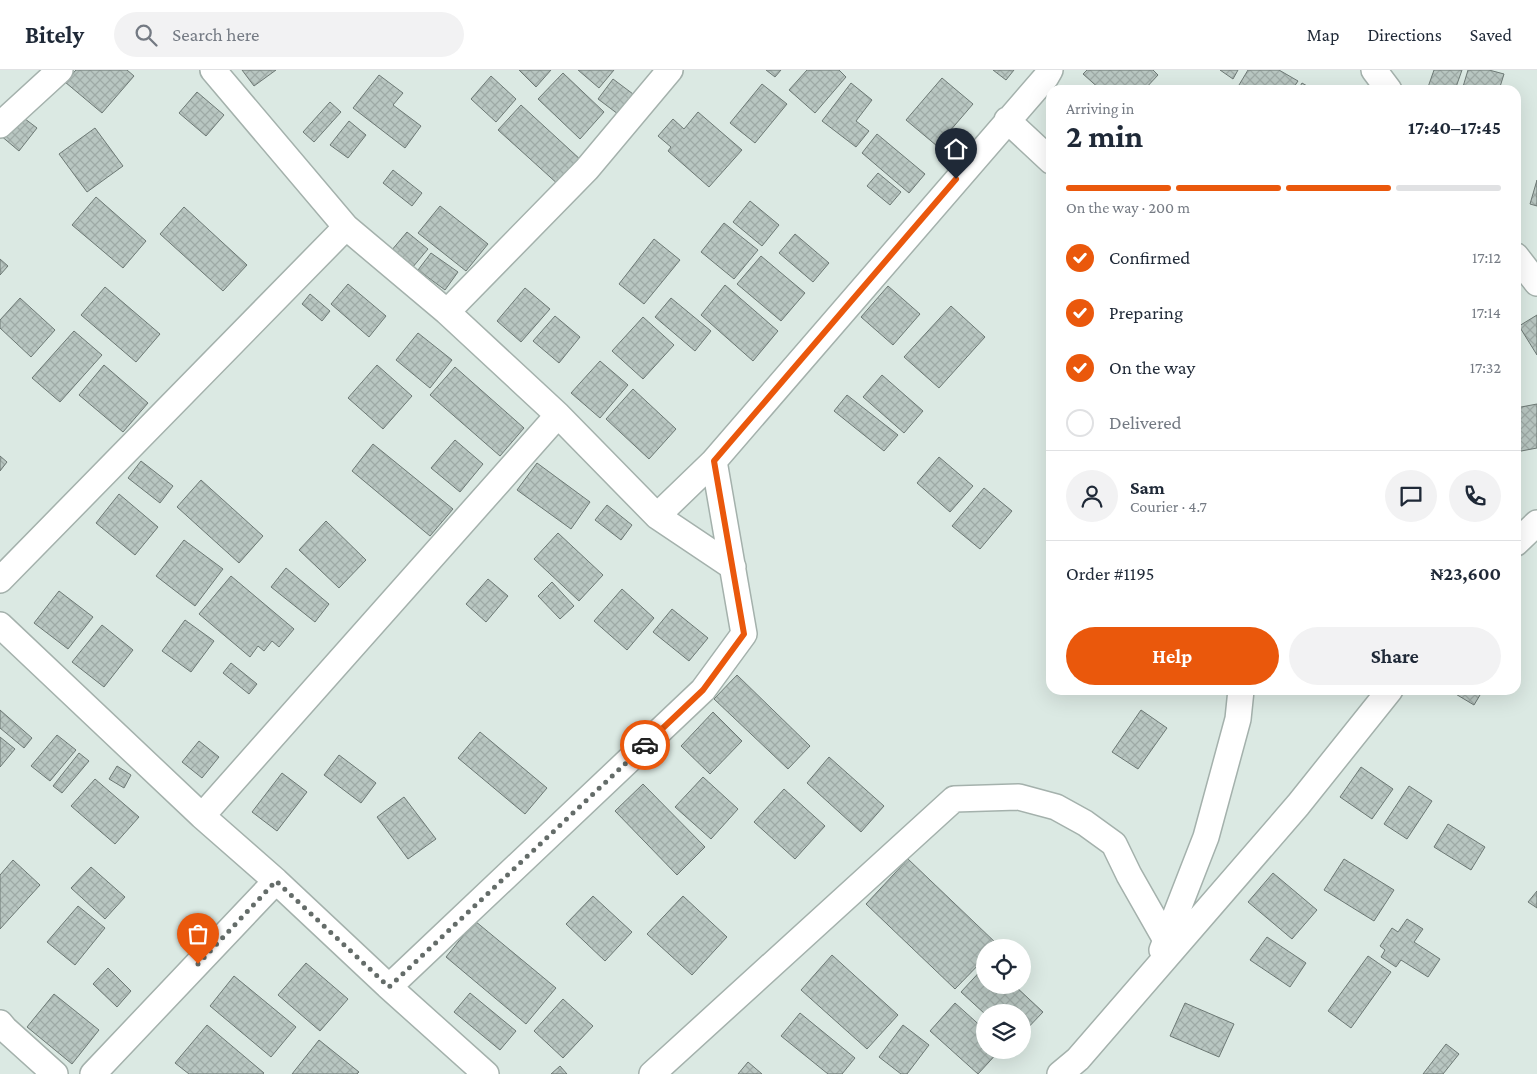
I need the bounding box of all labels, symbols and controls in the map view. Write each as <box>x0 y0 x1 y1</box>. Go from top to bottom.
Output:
search box <box>114 12 464 57</box>
text: Bitely <box>25 21 84 48</box>
icon: search <box>132 21 160 49</box>
text: Search here <box>172 24 259 45</box>
text: Map <box>1307 25 1339 45</box>
text: Directions <box>1367 25 1442 45</box>
text: Saved <box>1470 25 1512 45</box>
text: Arriving in <box>1066 100 1134 117</box>
text: 17:40–17:45 <box>1408 117 1501 138</box>
text: 2 min <box>1066 118 1143 154</box>
pin <box>935 128 977 179</box>
icon: home <box>942 135 970 163</box>
text: On the way · 200 m <box>1066 199 1190 216</box>
icon: check <box>1066 244 1094 272</box>
text: Confirmed <box>1109 247 1190 268</box>
text: 17:12 <box>1472 249 1501 266</box>
icon: check <box>1066 299 1094 327</box>
text: Preparing <box>1109 302 1183 323</box>
text: 17:14 <box>1471 304 1501 321</box>
icon: check <box>1066 354 1094 382</box>
text: On the way <box>1109 357 1195 378</box>
text: 17:32 <box>1470 359 1501 376</box>
text: Delivered <box>1109 412 1182 433</box>
button: person <box>1066 470 1118 522</box>
button: chat <box>1385 470 1437 522</box>
button: phone <box>1449 470 1501 522</box>
text: Sam <box>1130 477 1165 498</box>
text: Courier · 4.7 <box>1130 498 1207 515</box>
text: Order #1195 <box>1066 563 1155 584</box>
text: ₦23,600 <box>1431 563 1501 584</box>
button: Help <box>1066 627 1279 685</box>
button: Share <box>1289 627 1501 685</box>
courier <box>620 720 670 770</box>
icon: car <box>631 731 659 759</box>
pin <box>177 913 219 964</box>
icon: bag <box>184 920 212 948</box>
map controls <box>976 939 1031 1059</box>
button: locate <box>976 939 1031 994</box>
button: layers <box>976 1004 1031 1059</box>

